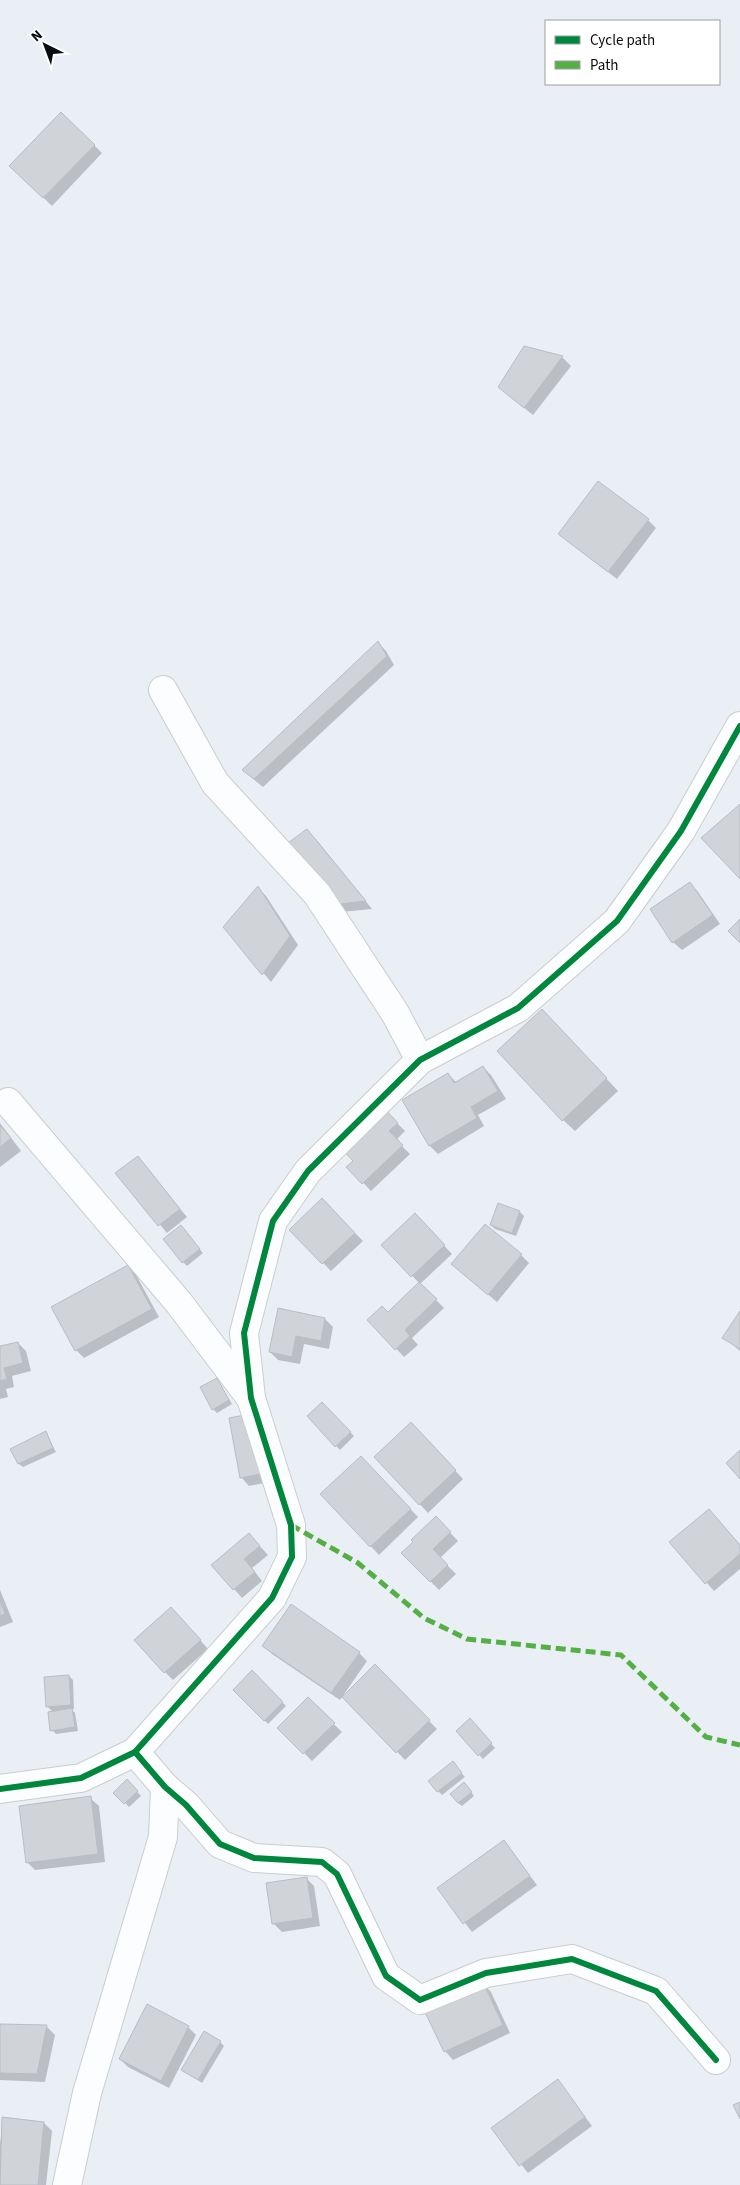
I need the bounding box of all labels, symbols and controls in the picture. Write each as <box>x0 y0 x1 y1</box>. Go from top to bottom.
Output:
north arrow <box>20 20 70 70</box>
legend <box>545 20 720 85</box>
text: N <box>27 26 47 47</box>
text: Cycle path <box>590 30 655 51</box>
text: Path <box>590 55 618 76</box>

